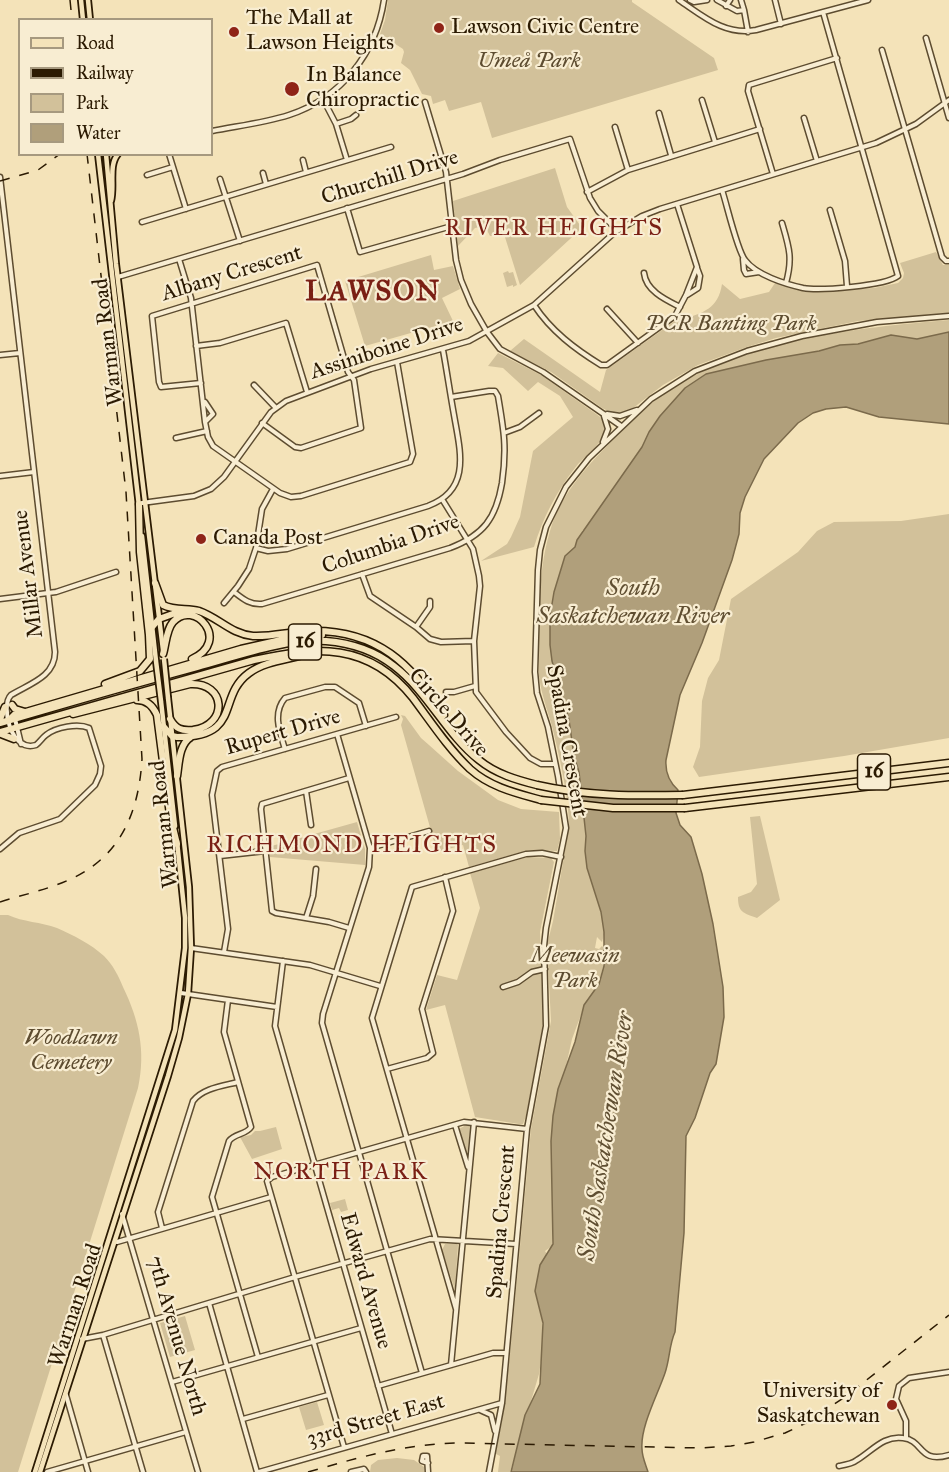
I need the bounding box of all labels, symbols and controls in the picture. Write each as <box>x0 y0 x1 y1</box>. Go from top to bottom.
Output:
place label: The Mall at Lawson Heights <box>246 6 394 57</box>
place label: Lawson Civic Centre <box>451 15 639 41</box>
legend <box>18 18 213 156</box>
marker: Lawson Civic Centre <box>432 21 446 35</box>
marker: The Mall at Lawson Heights <box>227 25 241 39</box>
text: Road <box>76 32 114 54</box>
park label: Umeå Park <box>477 49 581 75</box>
text: Railway <box>76 62 133 84</box>
place label: In Balance Chiropractic <box>306 63 419 114</box>
marker: In Balance Chiropractic <box>283 80 301 98</box>
text: Park <box>76 92 109 114</box>
text: Water <box>76 122 120 144</box>
street label: Churchill Drive <box>318 145 462 211</box>
district label: RIVER HEIGHTS <box>444 215 664 243</box>
street label: Albany Crescent <box>159 240 305 308</box>
district label: LAWSON <box>305 276 441 310</box>
street label: Warman Road <box>88 277 130 407</box>
street label: Assiniboine Drive <box>307 312 467 386</box>
park label: PCR Banting Park <box>645 312 817 338</box>
street label: Millar Avenue <box>8 508 50 640</box>
street label: Columbia Drive <box>319 509 463 581</box>
place label: Canada Post <box>213 526 323 552</box>
marker: Canada Post <box>194 532 208 546</box>
water label: South Saskatchewan River <box>537 575 729 631</box>
road number: 16 <box>288 624 322 660</box>
street label: Circle Drive <box>402 663 494 763</box>
street label: Spadina Crescent <box>540 663 592 819</box>
street label: Rupert Drive <box>222 704 344 762</box>
road number: 16 <box>858 754 890 790</box>
street label: Warman Road <box>145 759 185 889</box>
district label: RICHMOND HEIGHTS <box>206 832 498 860</box>
park label: Meewasin Park <box>530 944 620 996</box>
water label: South Saskatchewan River <box>573 1009 641 1263</box>
park label: Woodlawn Cemetery <box>24 1026 118 1078</box>
street label: Spadina Crescent <box>482 1144 522 1300</box>
district label: NORTH PARK <box>253 1159 429 1187</box>
street label: Edward Avenue <box>333 1210 397 1352</box>
street label: Warman Road <box>44 1241 108 1371</box>
street label: 7th Avenue North <box>141 1253 211 1419</box>
place label: University of Saskatchewan <box>757 1379 880 1430</box>
street label: 33rd Street East <box>304 1389 448 1453</box>
marker: University of Saskatchewan <box>885 1398 899 1412</box>

